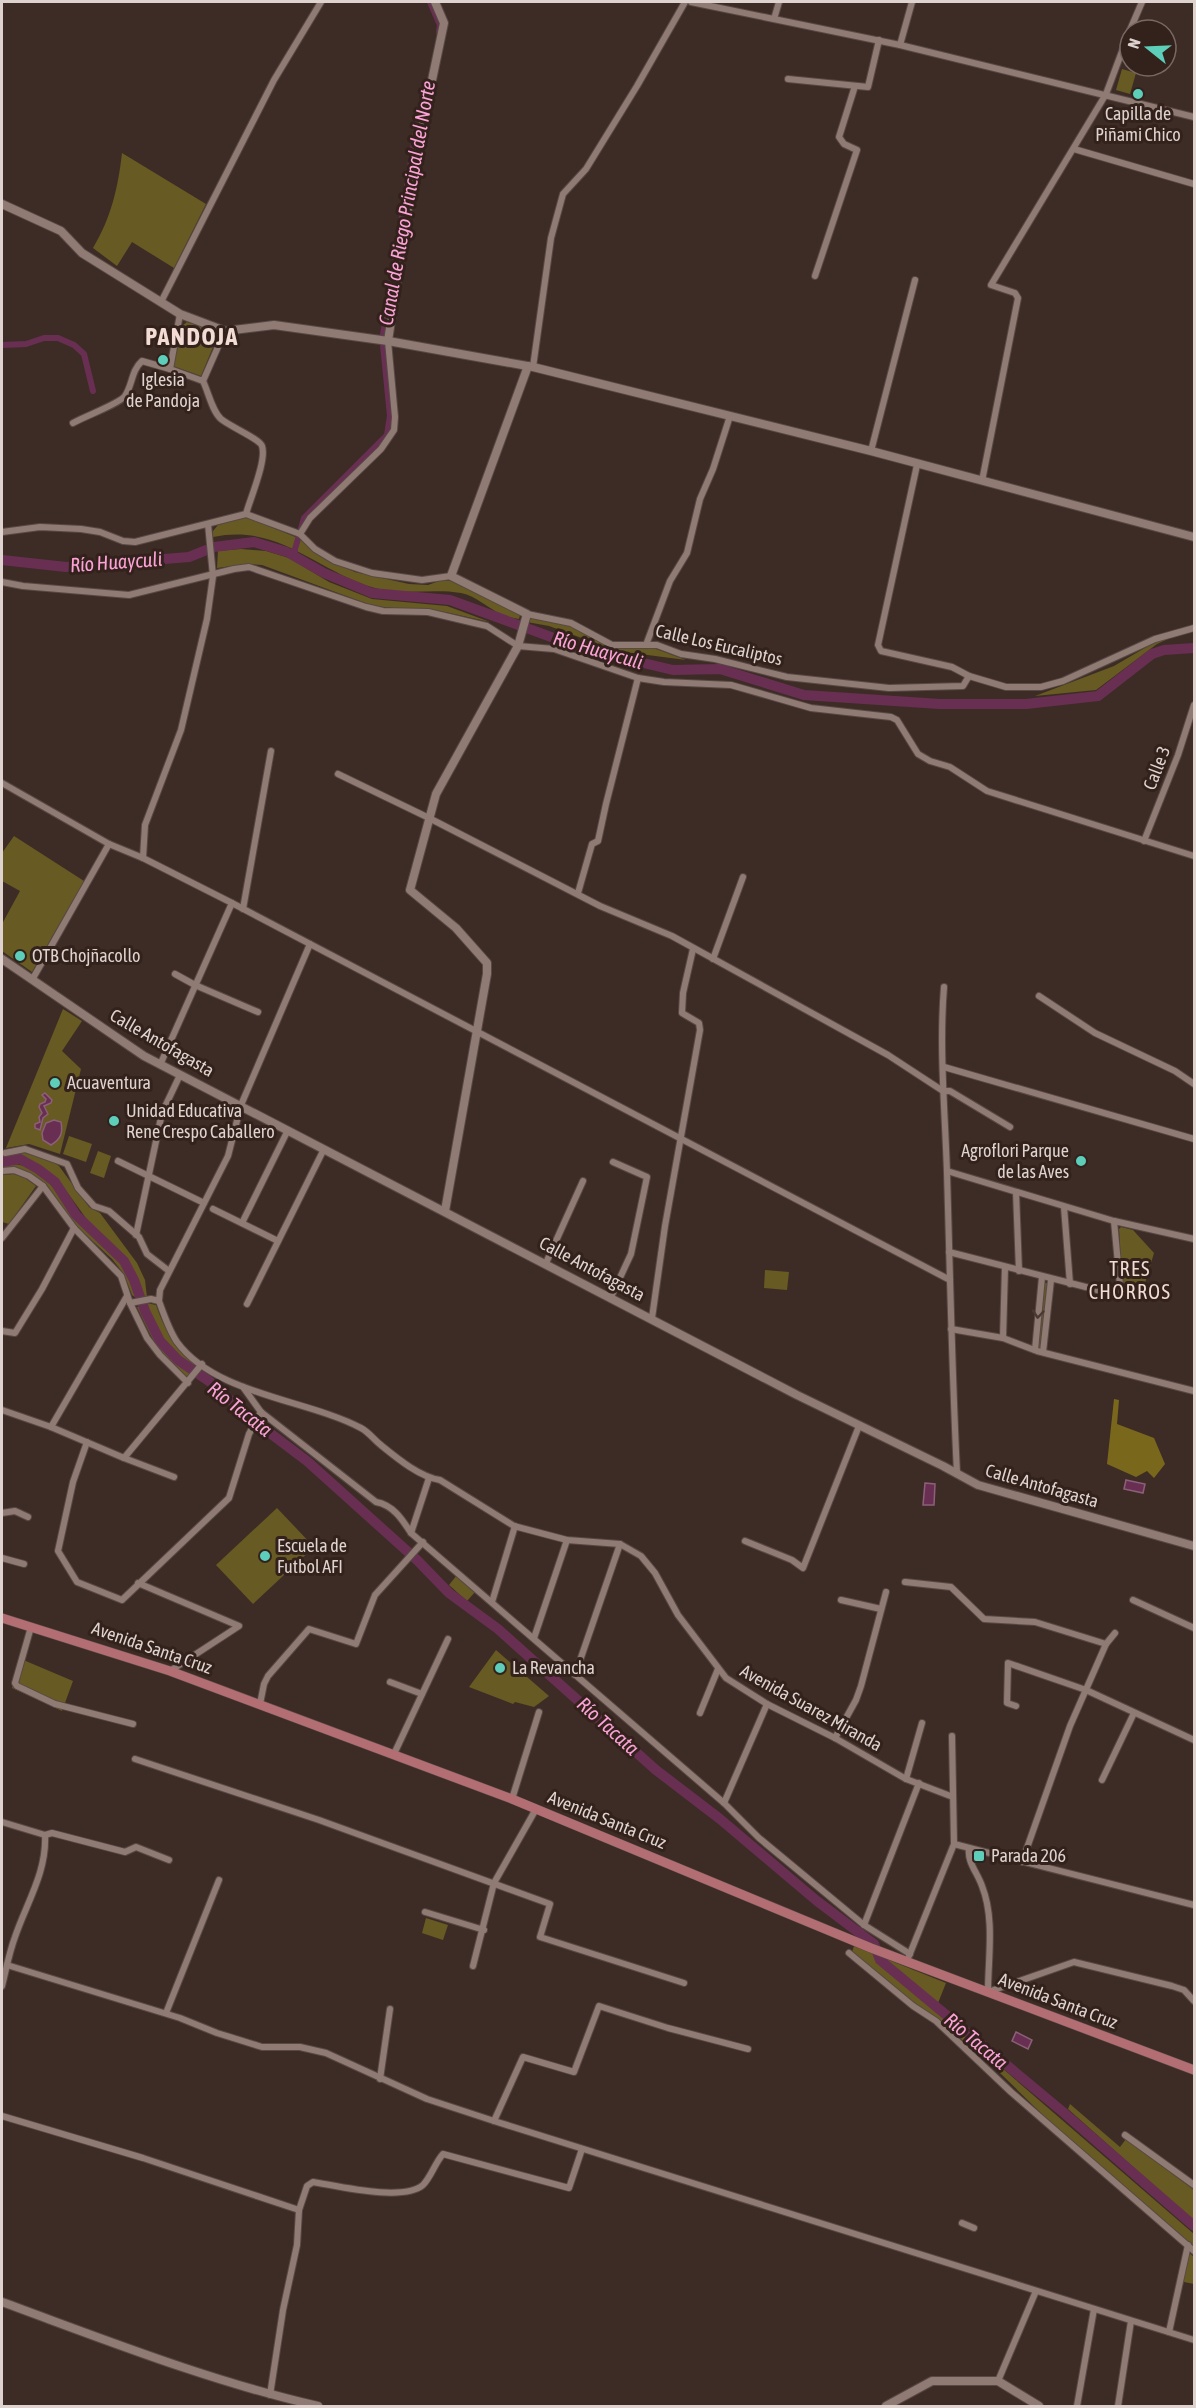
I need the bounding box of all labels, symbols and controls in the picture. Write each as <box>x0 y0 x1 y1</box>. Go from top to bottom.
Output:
north arrow <box>1118 18 1178 78</box>
text: N <box>1124 36 1144 51</box>
water label: Canal de Riego Principal del Norte <box>374 79 439 327</box>
marker: Capilla de Piñami Chico <box>1131 87 1145 101</box>
place label: Capilla de Piñami Chico <box>1095 103 1181 145</box>
district label: PANDOJA <box>145 323 239 350</box>
marker: Iglesia de Pandoja <box>156 353 170 367</box>
place label: Iglesia de Pandoja <box>126 369 200 411</box>
water label: Río Huayculi <box>69 547 163 576</box>
street label: Calle Los Eucaliptos <box>654 620 785 669</box>
water label: Río Huayculi <box>551 626 646 673</box>
street label: Calle 3 <box>1139 743 1174 793</box>
place label: OTB Chojñacollo <box>32 945 141 966</box>
marker: OTB Chojñacollo <box>13 949 27 963</box>
street label: Calle Antofagasta <box>107 1004 218 1081</box>
place label: Acuaventura <box>67 1072 151 1093</box>
marker: Acuaventura <box>48 1076 62 1090</box>
place label: Unidad Educativa Rene Crespo Caballero <box>126 1100 275 1142</box>
marker: Unidad Educativa Rene Crespo Caballero <box>107 1114 121 1128</box>
place label: Agroflori Parque de las Aves <box>961 1140 1069 1182</box>
marker: Agroflori Parque de las Aves <box>1074 1154 1088 1168</box>
street label: Calle Antofagasta <box>536 1232 649 1305</box>
district label: TRES CHORROS <box>1089 1257 1171 1303</box>
one-way arrow <box>1032 1309 1045 1318</box>
water label: Río Tacata <box>204 1376 277 1441</box>
street label: Calle Antofagasta <box>983 1459 1101 1512</box>
place label: Escuela de Futbol AFI <box>277 1535 347 1577</box>
marker: Escuela de Futbol AFI <box>258 1549 272 1563</box>
street label: Avenida Santa Cruz <box>89 1617 216 1678</box>
place label: La Revancha <box>512 1657 595 1678</box>
street label: Avenida Suarez Miranda <box>737 1660 886 1755</box>
marker: La Revancha <box>493 1661 507 1675</box>
water label: Río Tacata <box>573 1692 644 1759</box>
street label: Avenida Santa Cruz <box>545 1786 670 1853</box>
place label: Parada 206 <box>991 1845 1066 1866</box>
marker: Parada 206 <box>972 1849 986 1863</box>
street label: Avenida Santa Cruz <box>996 1968 1121 2033</box>
water label: Río Tacata <box>940 2008 1013 2074</box>

